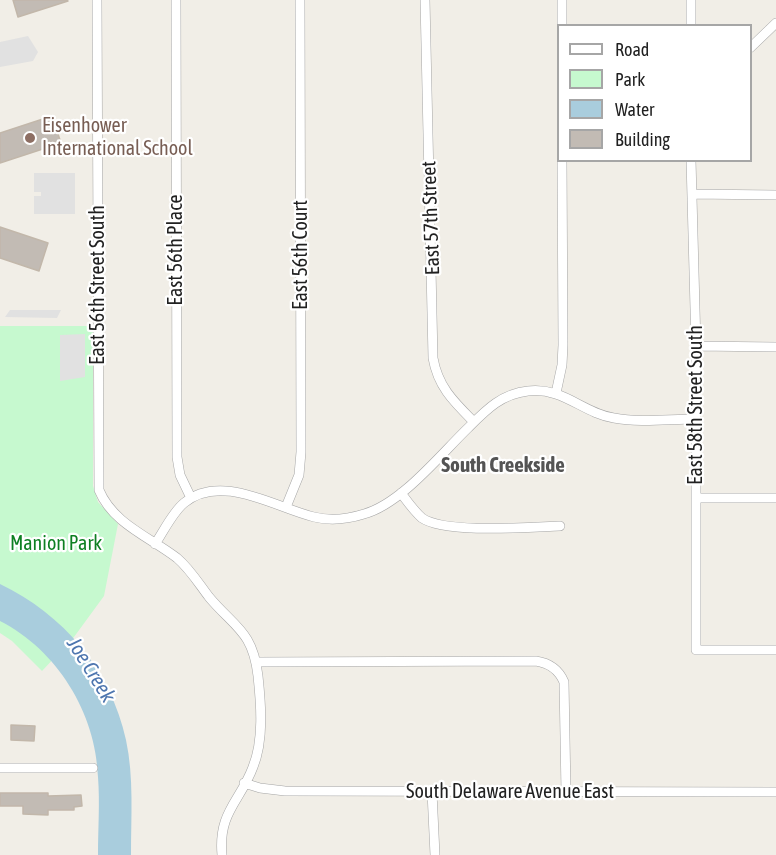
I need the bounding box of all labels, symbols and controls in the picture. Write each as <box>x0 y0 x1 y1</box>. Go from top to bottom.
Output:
legend <box>557 24 752 162</box>
text: Road <box>615 39 649 60</box>
text: Park <box>615 69 645 90</box>
text: Water <box>615 99 654 120</box>
place label: Eisenhower International School <box>42 114 193 161</box>
text: Building <box>615 129 670 150</box>
marker: Eisenhower International School <box>23 131 37 145</box>
street label: East 57th Street <box>417 160 445 276</box>
street label: East 56th Place <box>164 194 188 306</box>
street label: East 56th Court <box>289 200 313 310</box>
street label: East 56th Street South <box>86 205 110 365</box>
street label: East 58th Street South <box>684 325 708 485</box>
district label: South Creekside <box>441 452 565 478</box>
park label: Manion Park <box>10 532 102 556</box>
water label: Joe Creek <box>61 633 121 707</box>
street label: South Delaware Avenue East <box>406 780 614 804</box>

